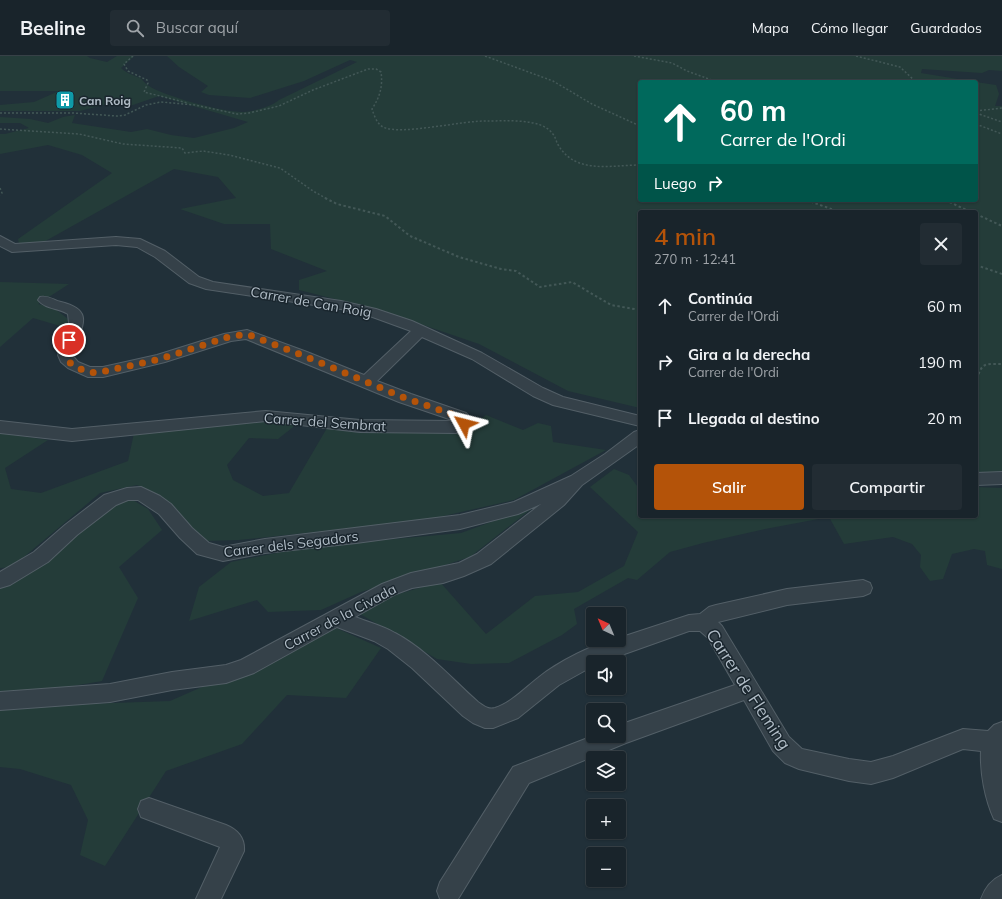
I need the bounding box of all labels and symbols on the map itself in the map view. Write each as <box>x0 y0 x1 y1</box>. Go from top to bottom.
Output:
building icon: Can Roig <box>54 89 76 111</box>
place label: Can Roig <box>79 93 131 108</box>
street label: Carrer de Can Roig <box>249 282 373 322</box>
pin <box>52 323 86 357</box>
position arrow <box>443 403 485 445</box>
street label: Carrer del Sembrat <box>263 409 387 435</box>
street label: Carrer dels Segadors <box>223 527 359 561</box>
street label: Carrer de la Civada <box>281 580 399 654</box>
north arrow <box>586 607 626 647</box>
street label: Carrer de Fleming <box>702 625 796 753</box>

